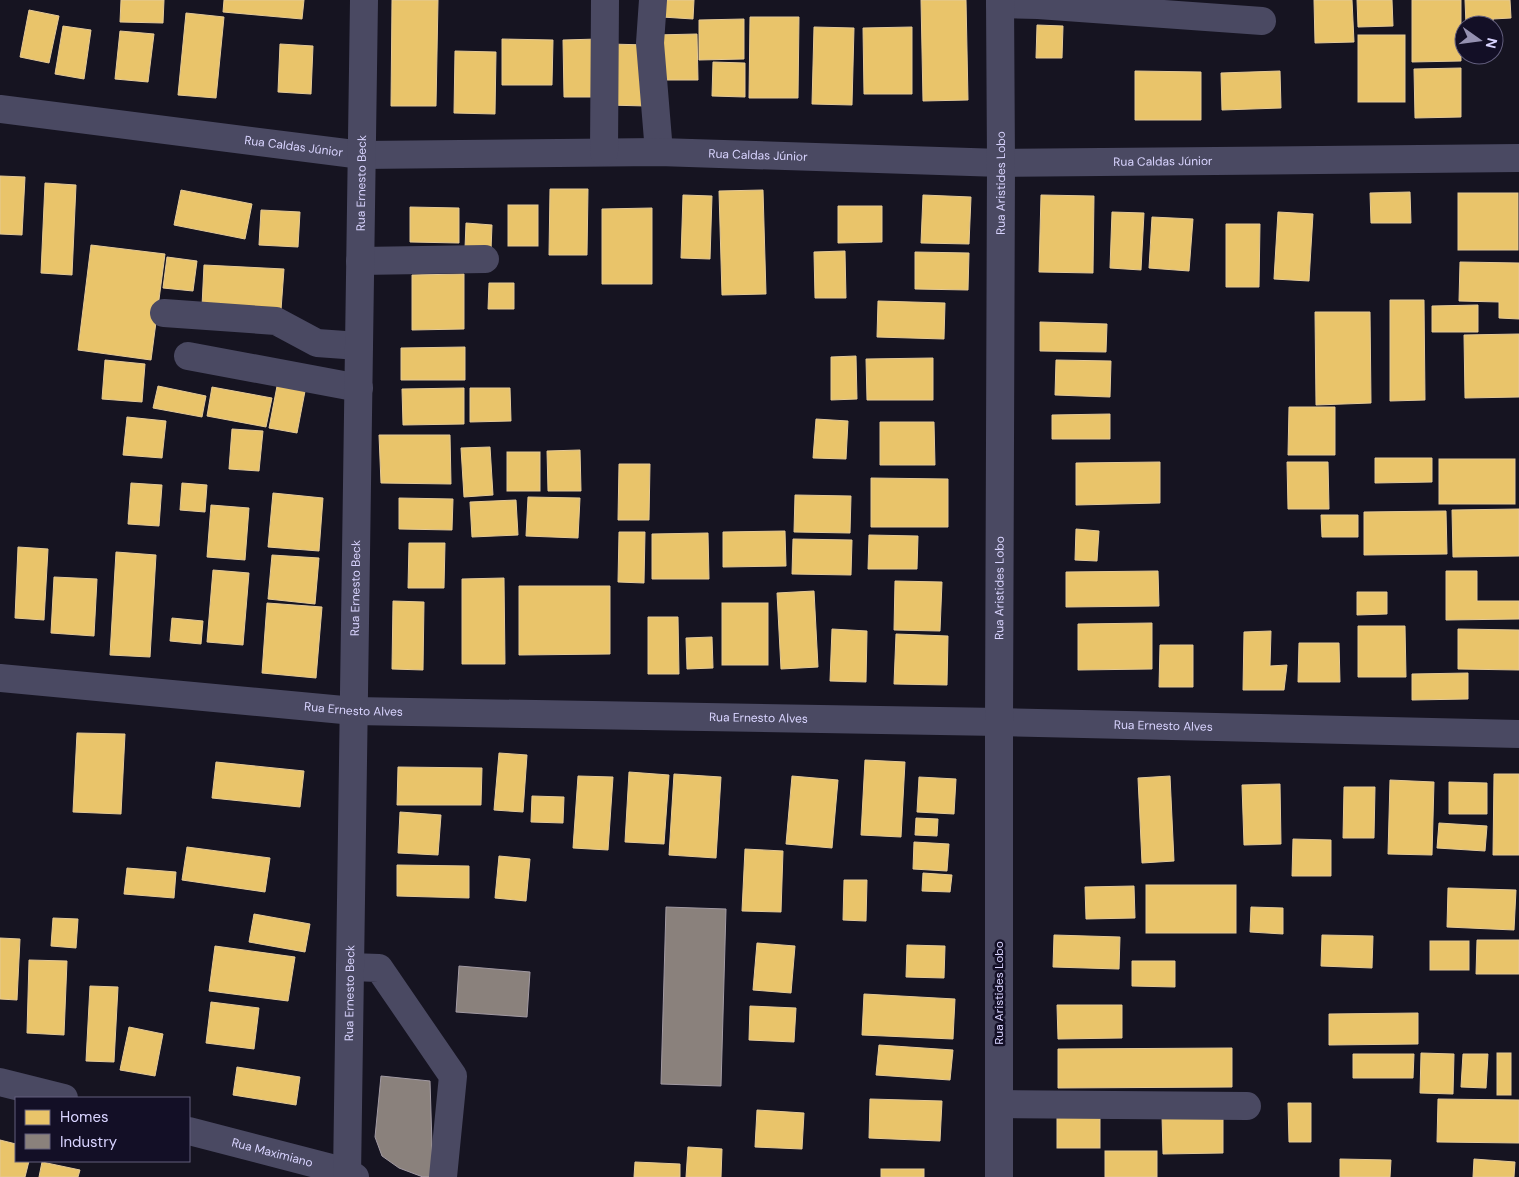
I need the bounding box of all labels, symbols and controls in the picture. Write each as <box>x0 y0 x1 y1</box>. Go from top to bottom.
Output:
north arrow <box>1454 15 1504 65</box>
text: N <box>1482 36 1502 50</box>
street label: Rua Aristides Lobo <box>993 131 1009 235</box>
street label: Rua Caldas Júnior <box>243 132 344 161</box>
street label: Rua Ernesto Beck <box>353 135 370 231</box>
street label: Rua Caldas Júnior <box>708 146 808 165</box>
street label: Rua Caldas Júnior <box>1113 153 1213 170</box>
street label: Rua Aristides Lobo <box>991 536 1008 640</box>
street label: Rua Ernesto Beck <box>347 540 364 636</box>
street label: Rua Ernesto Alves <box>303 698 403 720</box>
street label: Rua Ernesto Alves <box>709 709 808 727</box>
street label: Rua Ernesto Alves <box>1114 717 1213 735</box>
street label: Rua Aristides Lobo <box>991 941 1007 1045</box>
street label: Rua Ernesto Beck <box>341 945 358 1041</box>
legend <box>15 1097 190 1162</box>
text: Homes <box>60 1107 109 1127</box>
text: Industry <box>60 1132 118 1152</box>
street label: Rua Maximiano <box>230 1134 315 1171</box>

